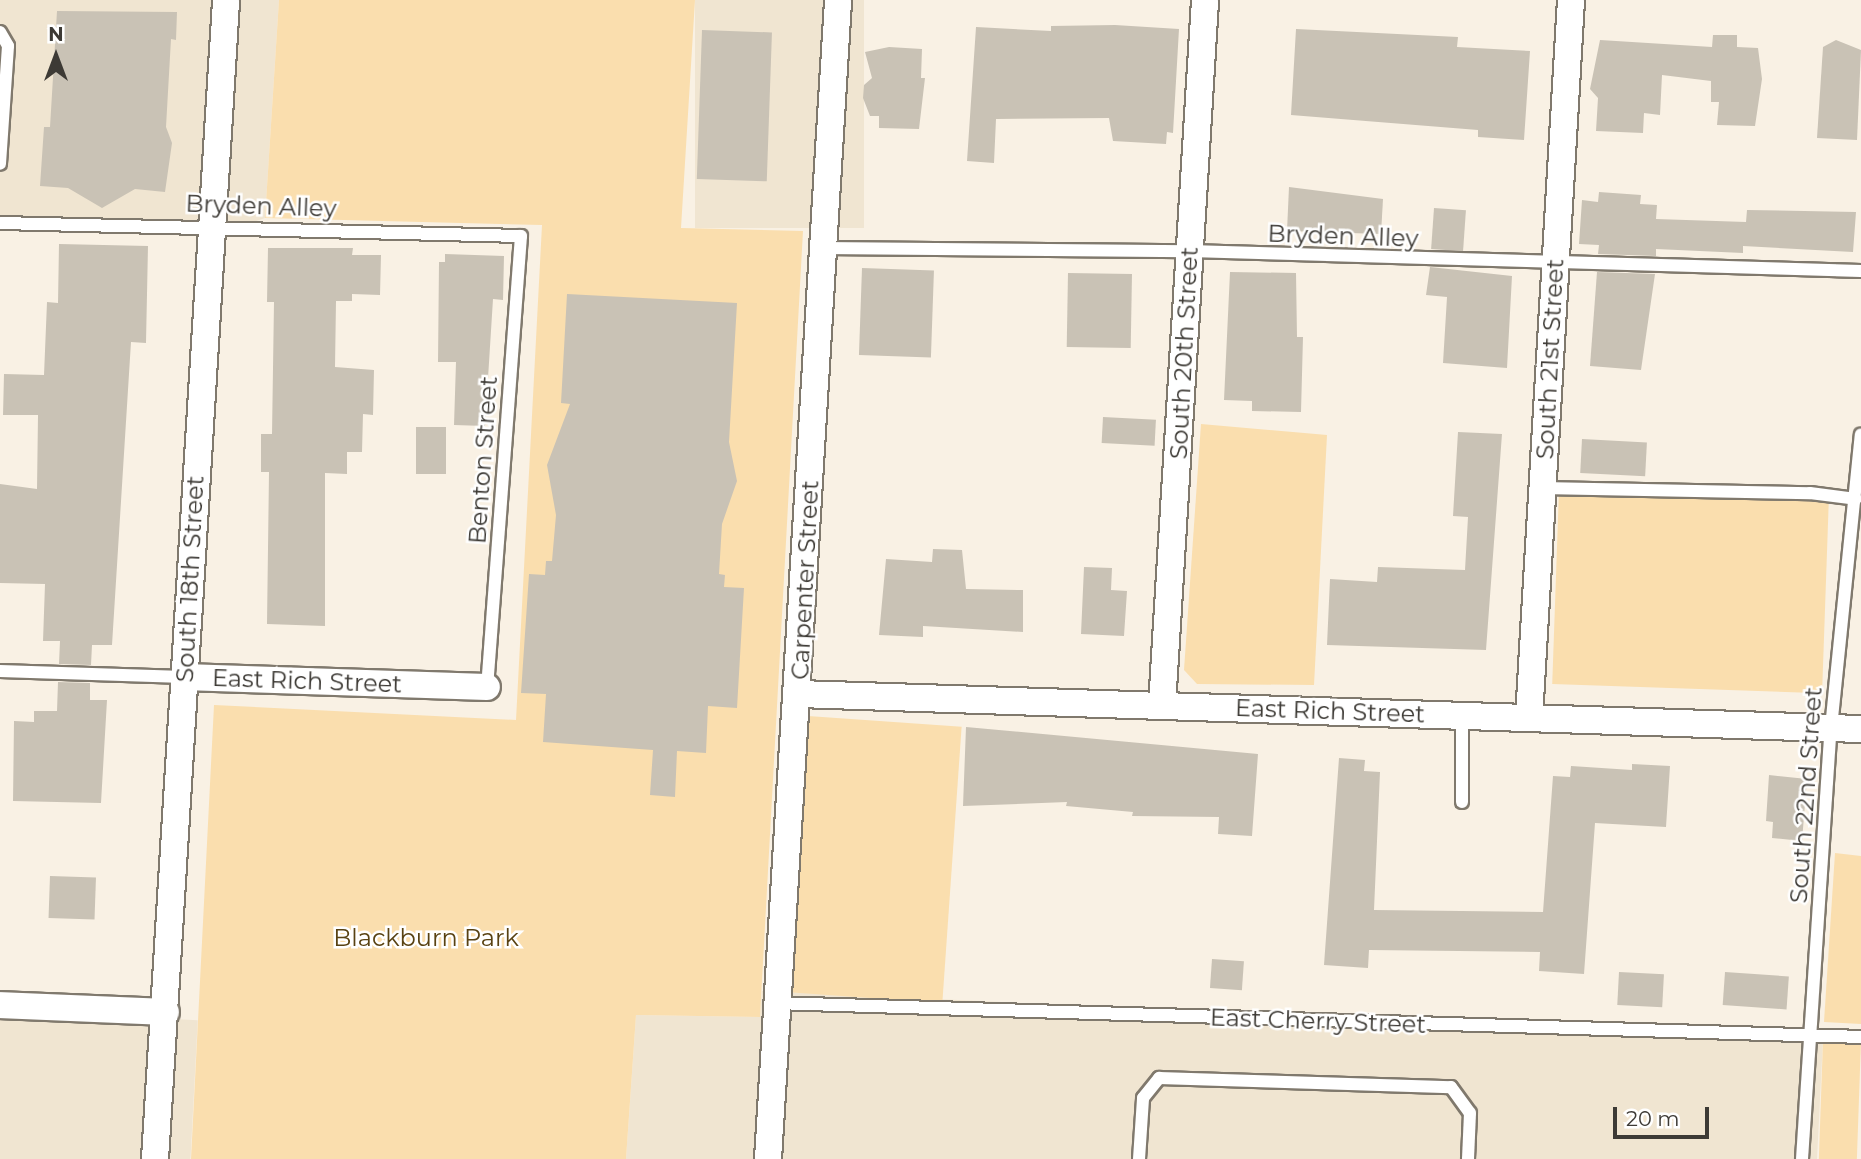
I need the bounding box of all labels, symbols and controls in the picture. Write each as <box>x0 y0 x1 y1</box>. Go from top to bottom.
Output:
north arrow <box>21 21 91 91</box>
text: N <box>48 23 64 46</box>
street label: Bryden Alley <box>185 189 337 223</box>
street label: Bryden Alley <box>1267 219 1419 253</box>
street label: South 20th Street <box>1164 246 1204 460</box>
street label: South 21st Street <box>1530 258 1570 460</box>
street label: Benton Street <box>463 375 503 545</box>
street label: South 18th Street <box>170 475 210 683</box>
street label: Carpenter Street <box>785 480 825 680</box>
street label: East Rich Street <box>212 663 402 699</box>
street label: South 22nd Street <box>1784 686 1828 904</box>
street label: East Rich Street <box>1235 693 1425 729</box>
park label: Blackburn Park <box>333 924 519 952</box>
street label: East Cherry Street <box>1209 1003 1427 1039</box>
scale bar <box>1616 1092 1712 1136</box>
text: 20 m <box>1626 1106 1680 1131</box>

